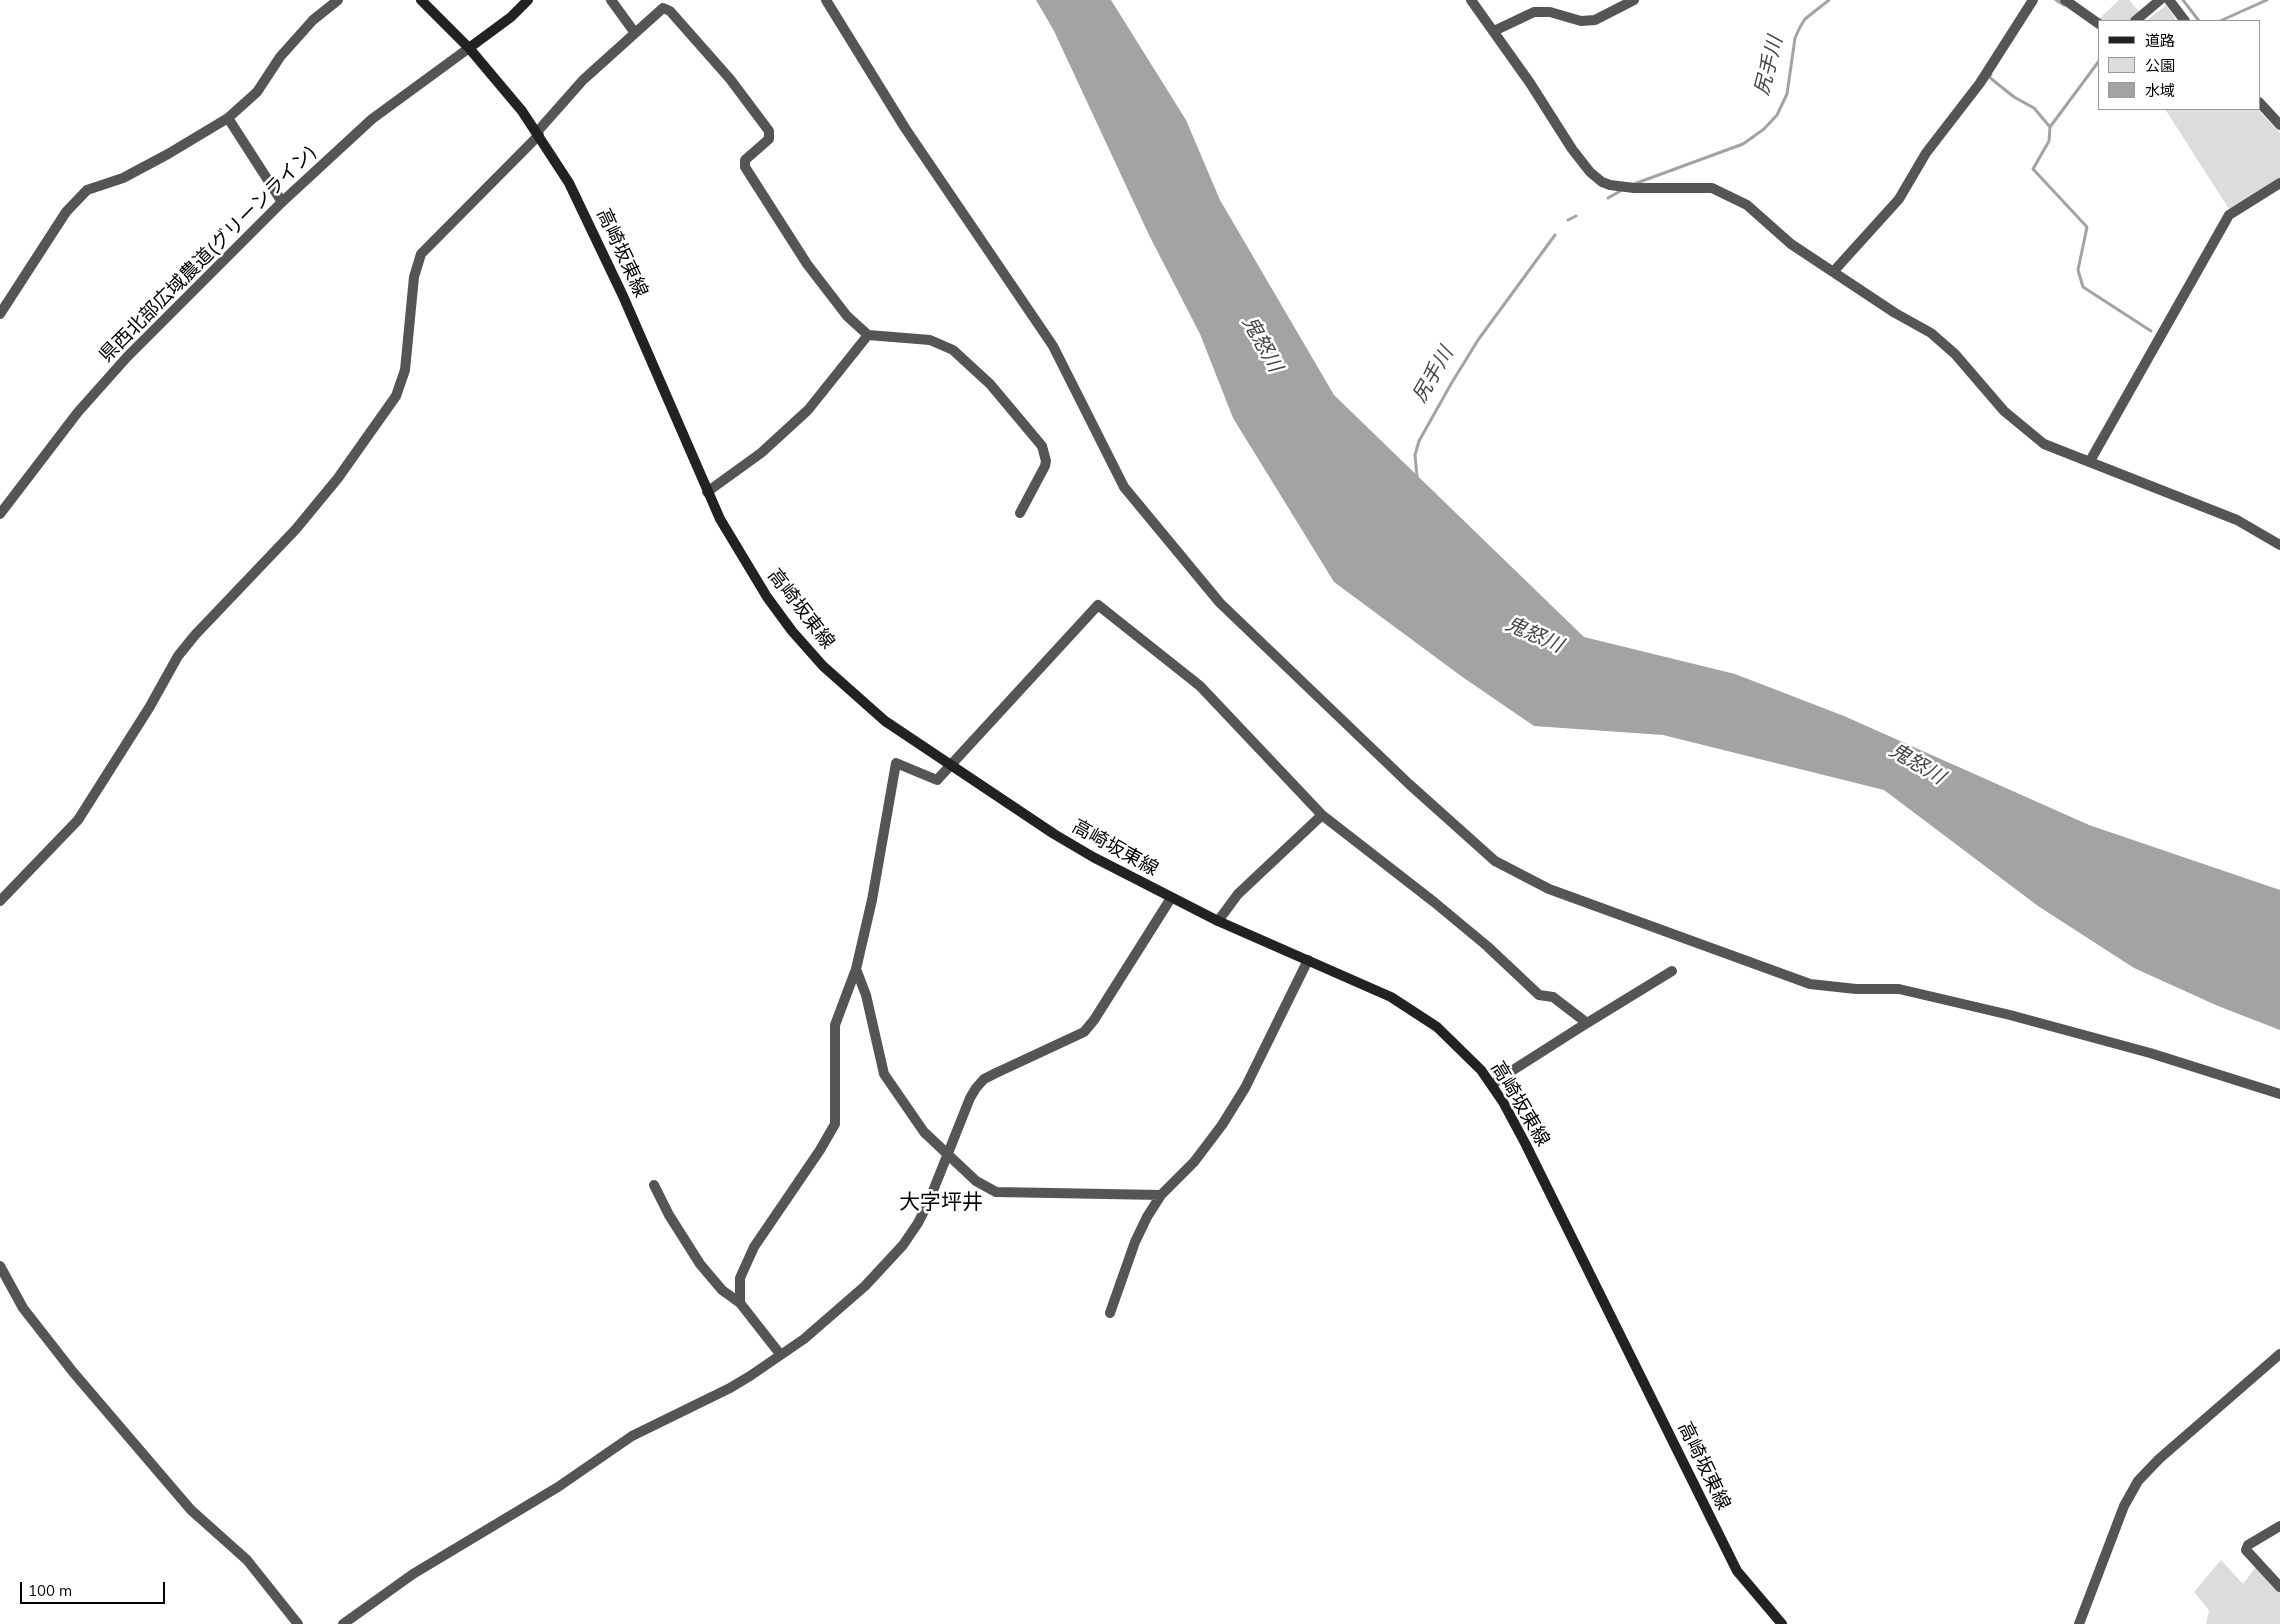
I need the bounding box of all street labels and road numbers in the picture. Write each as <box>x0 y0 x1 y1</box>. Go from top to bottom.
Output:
street label: 県西北部広域農道(グリーンライン) <box>95 141 321 367</box>
street label: 高崎坂東線 <box>592 205 652 301</box>
street label: 高崎坂東線 <box>763 565 839 653</box>
street label: 高崎坂東線 <box>1068 815 1162 881</box>
street label: 高崎坂東線 <box>1486 1057 1554 1151</box>
street label: 高崎坂東線 <box>1673 1418 1735 1514</box>

